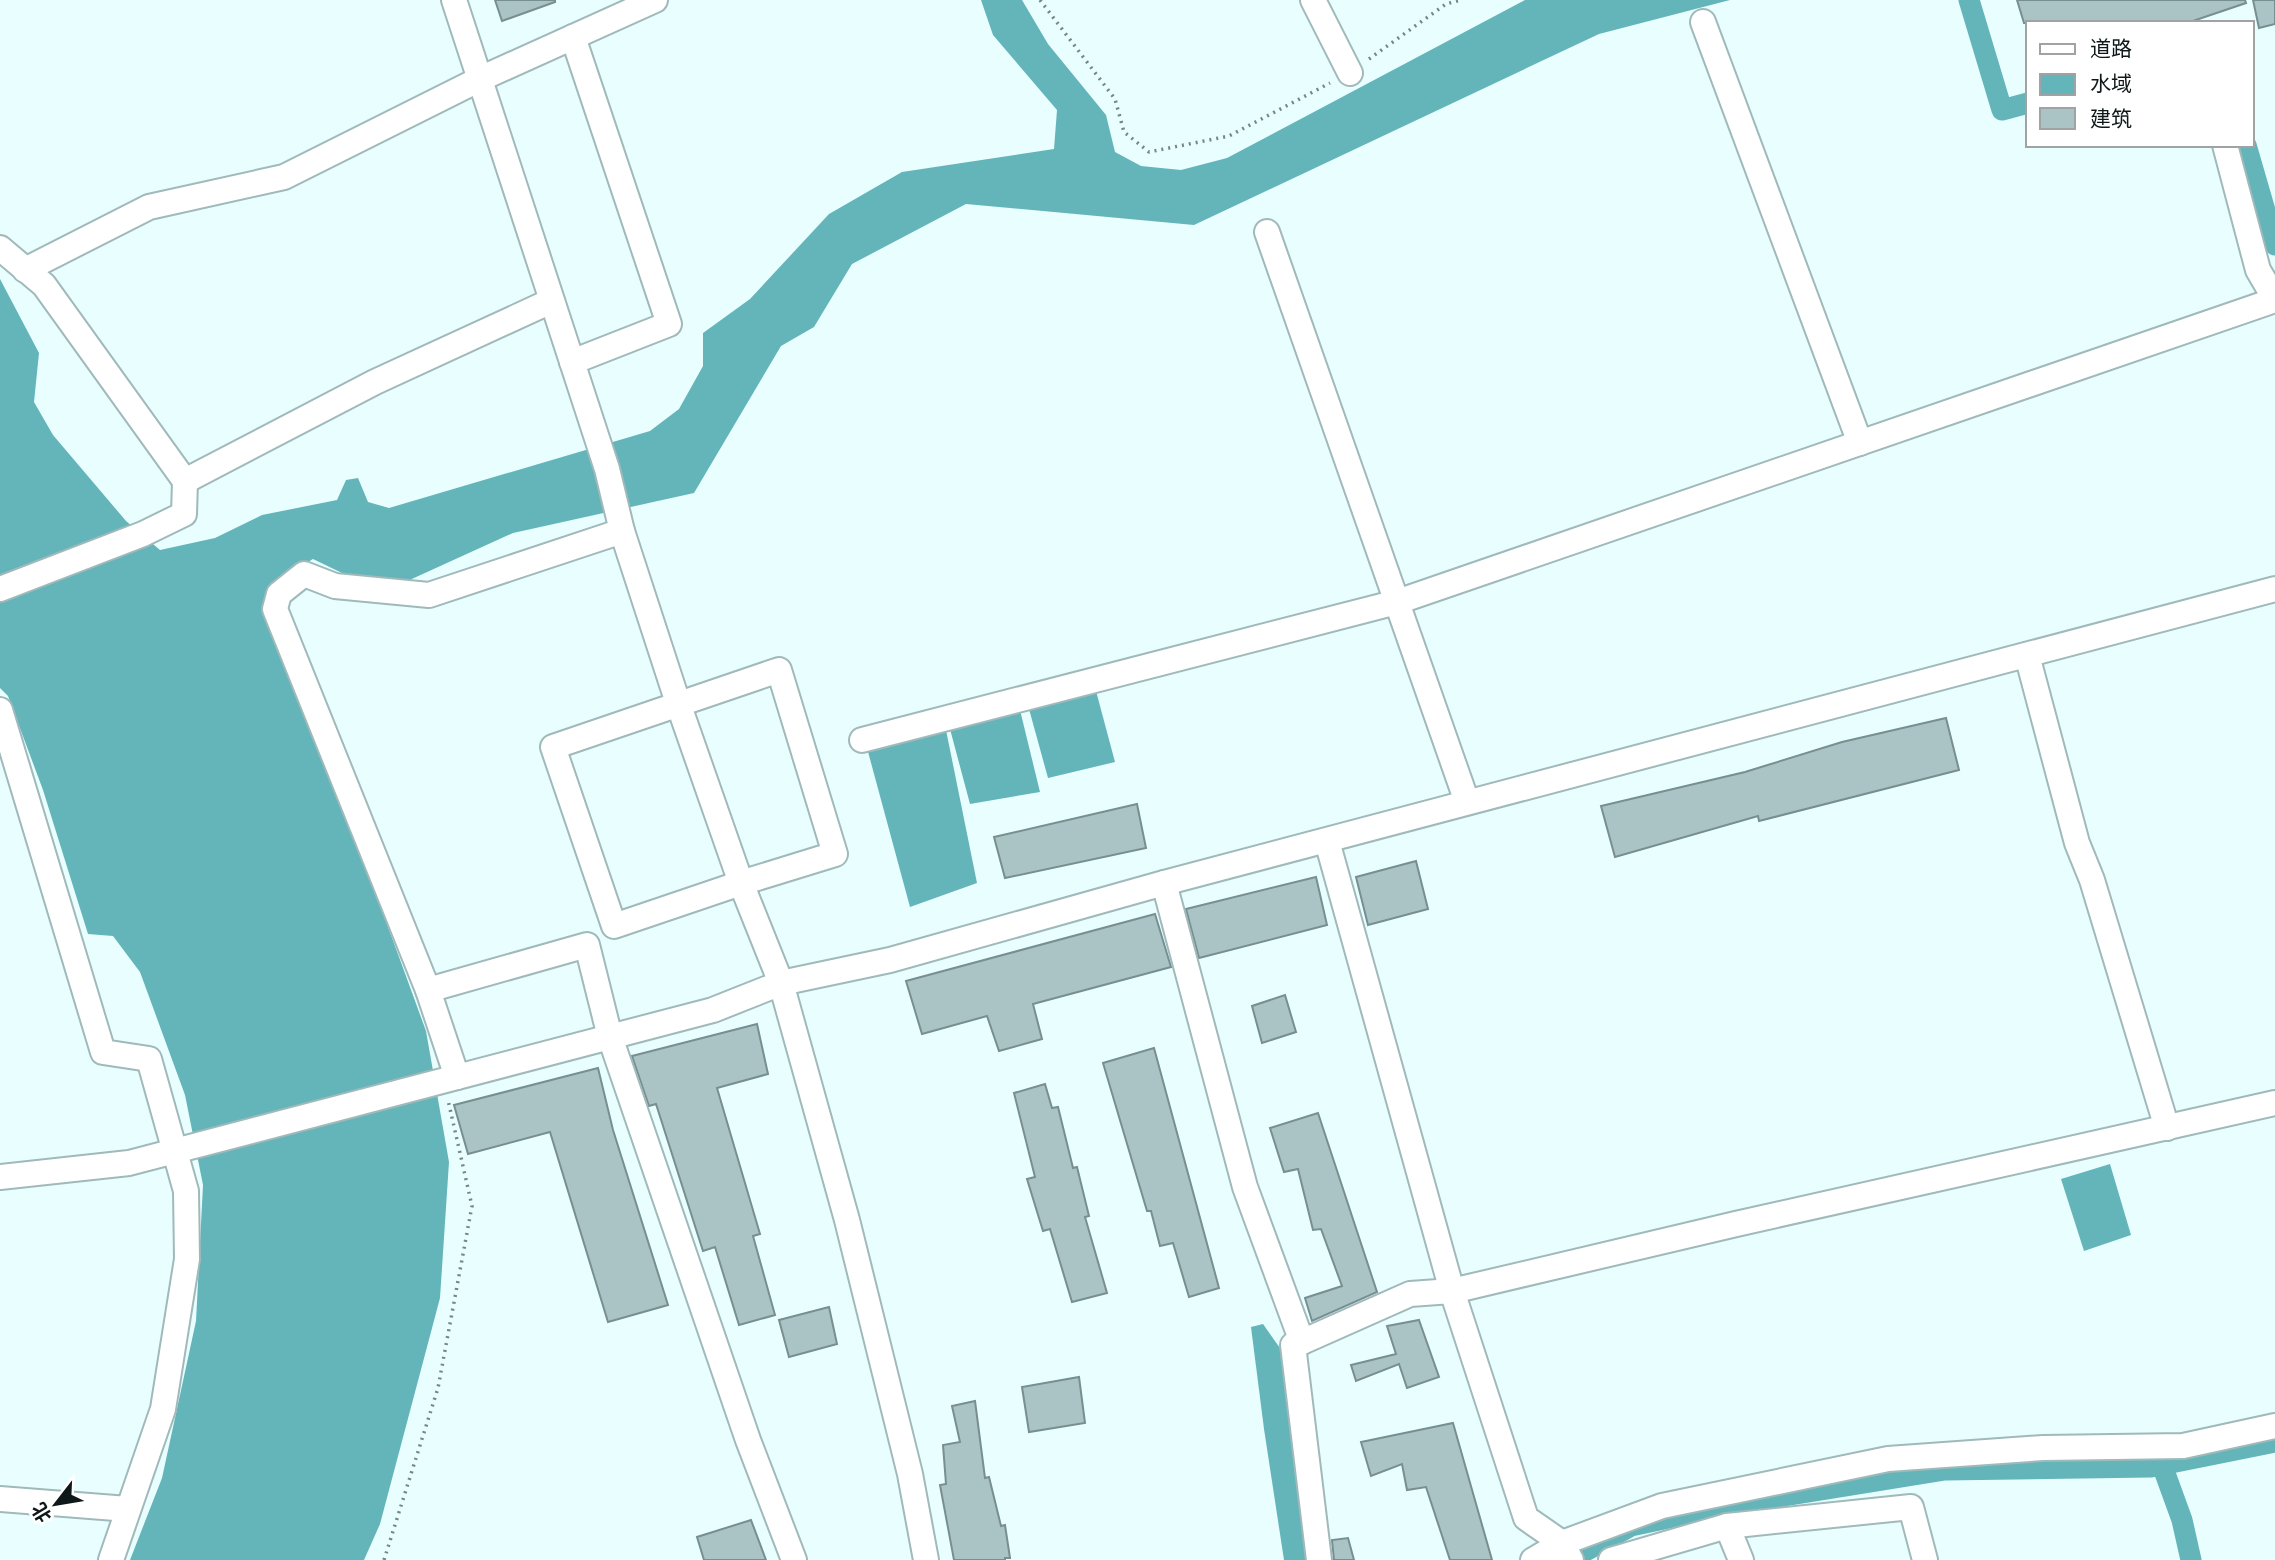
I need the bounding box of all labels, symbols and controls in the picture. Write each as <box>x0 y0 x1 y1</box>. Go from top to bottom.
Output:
legend <box>2026 21 2254 147</box>
text: 道路 <box>2090 37 2132 60</box>
text: 水域 <box>2090 72 2132 95</box>
text: 建筑 <box>2090 107 2132 130</box>
north arrow <box>21 1469 91 1539</box>
text: 北 <box>28 1499 56 1526</box>

